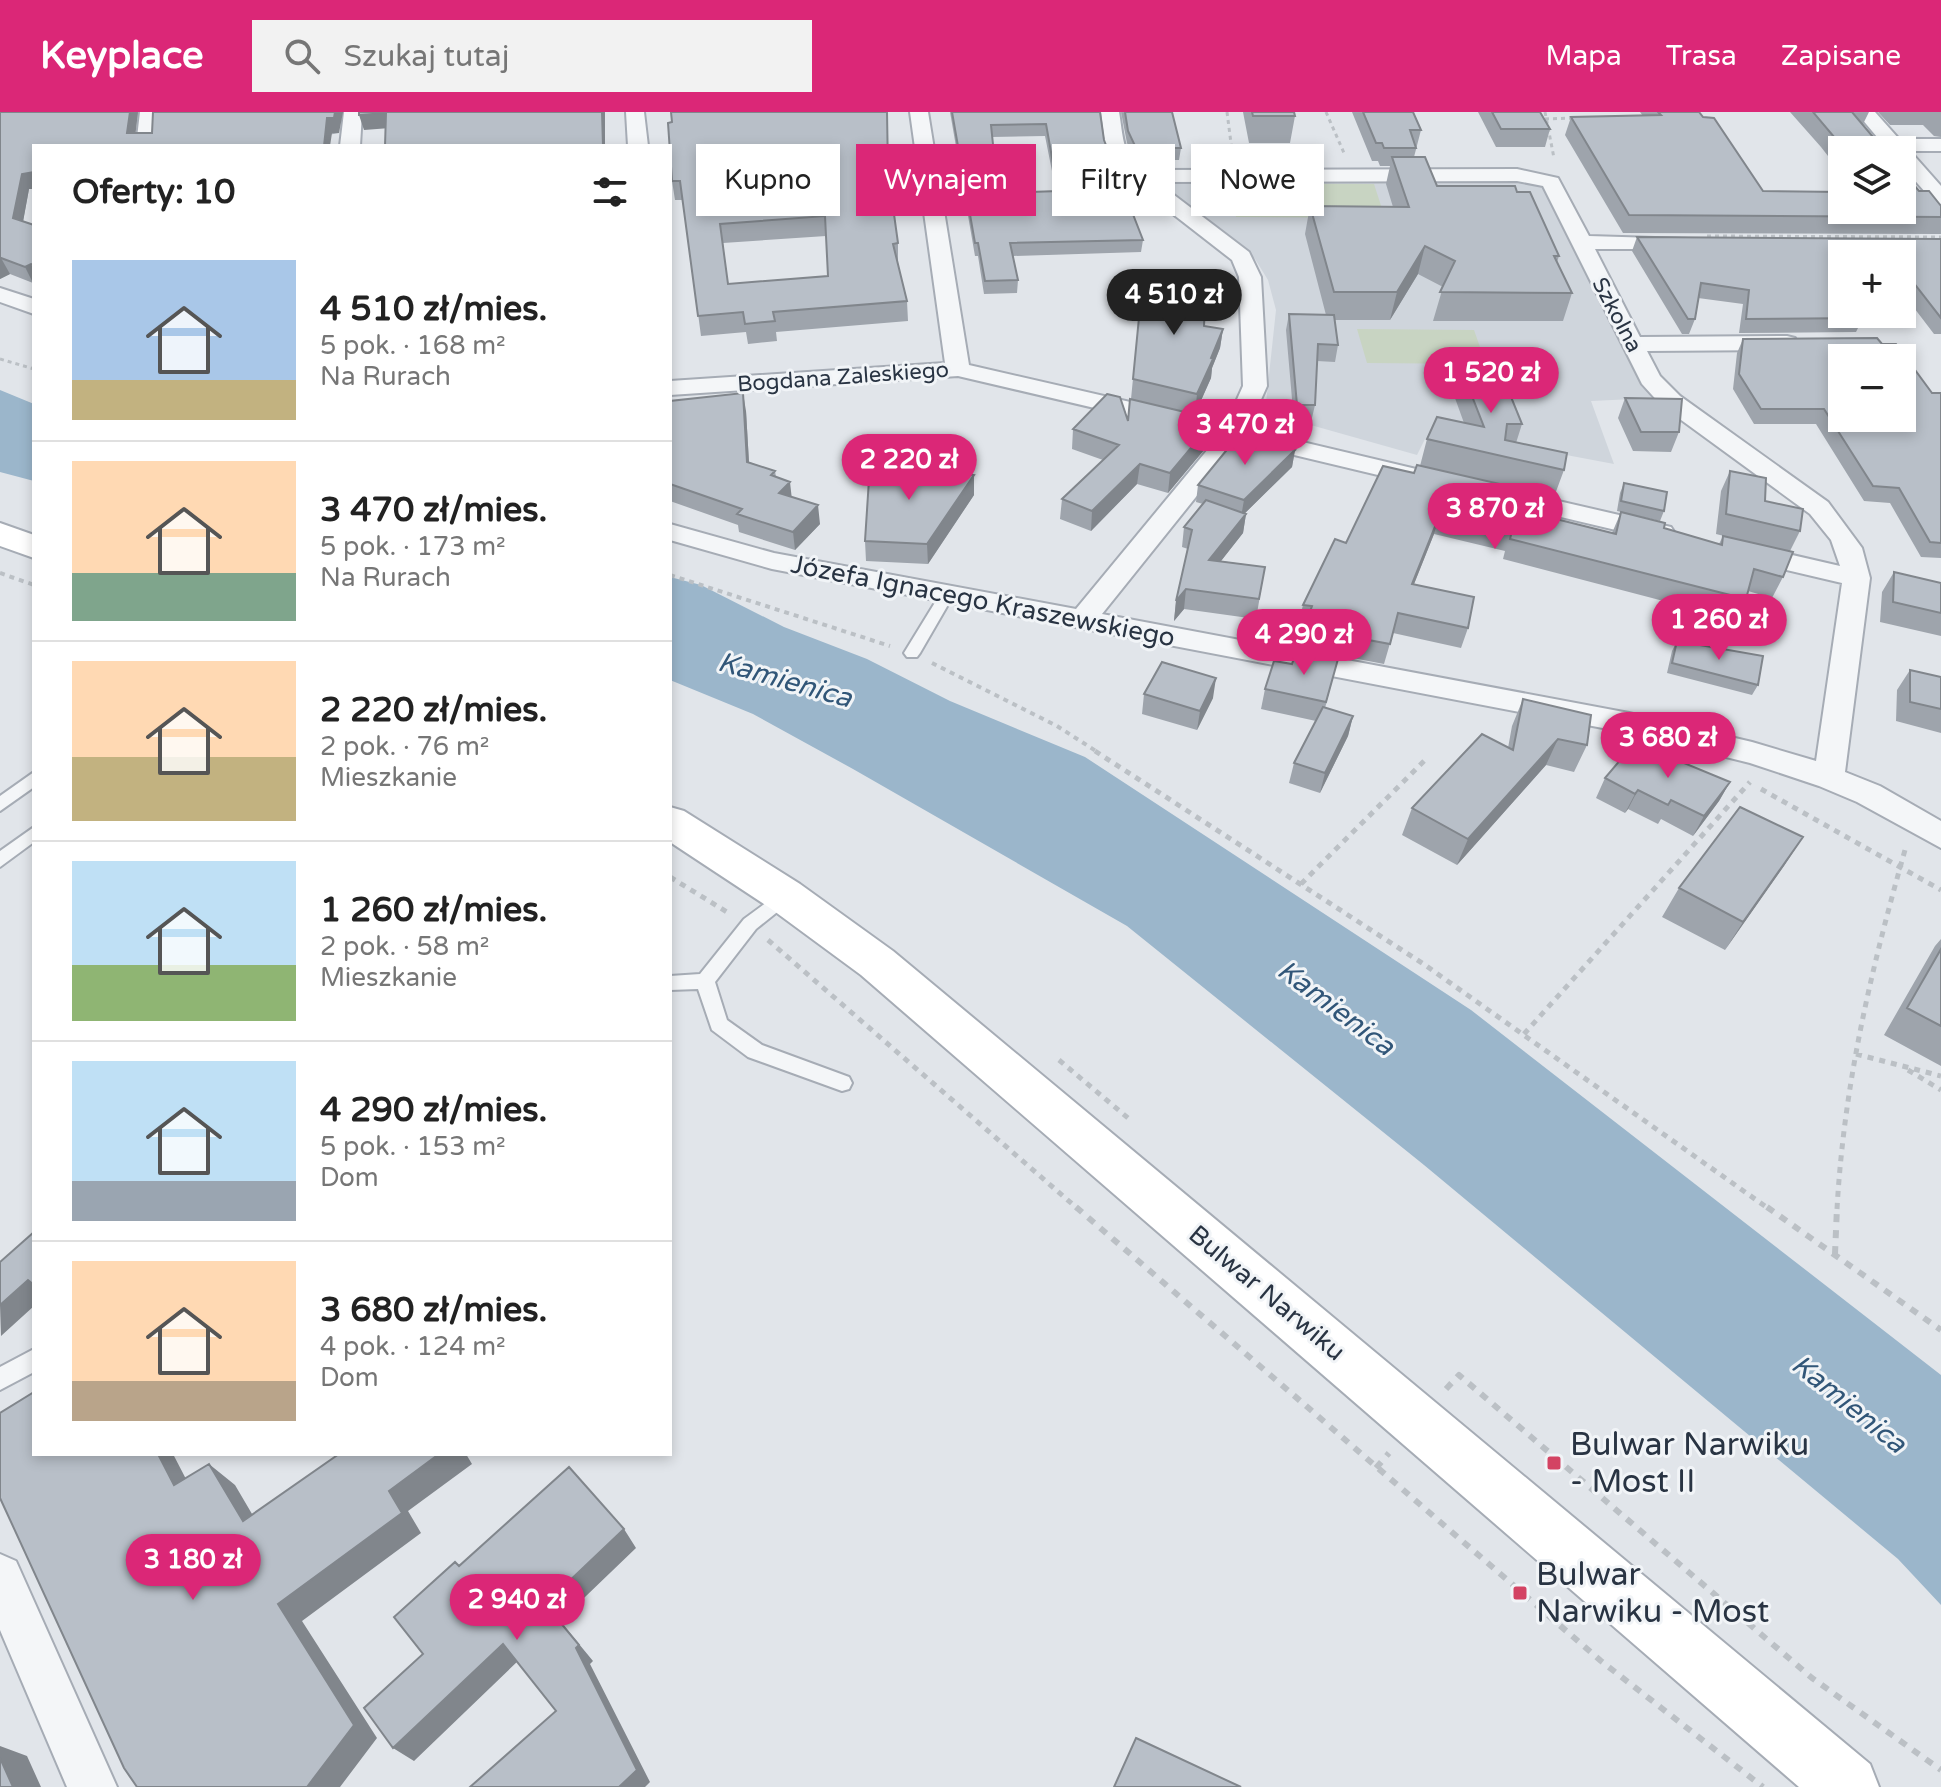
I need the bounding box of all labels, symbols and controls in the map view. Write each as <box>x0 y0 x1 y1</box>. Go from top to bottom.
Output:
search box <box>252 20 812 92</box>
text: Keyplace <box>40 33 204 79</box>
icon: search <box>280 34 324 78</box>
text: Szukaj tutaj <box>344 38 509 75</box>
text: Mapa <box>1545 39 1622 73</box>
text: Trasa <box>1666 39 1737 73</box>
text: Zapisane <box>1781 39 1901 73</box>
map controls <box>1828 136 1916 432</box>
button: layers <box>1828 136 1916 224</box>
chip: Kupno <box>696 144 840 216</box>
chip: Wynajem <box>856 144 1036 216</box>
chip: Filtry <box>1052 144 1175 216</box>
chip: Nowe <box>1191 144 1324 216</box>
icon: filters <box>588 170 632 214</box>
text: Oferty: 10 <box>72 172 235 213</box>
button: + <box>1828 240 1916 328</box>
pin: 4 510 zł <box>1091 269 1257 337</box>
street label: Szkolna <box>1587 273 1647 357</box>
text: 4 510 zł <box>1125 279 1223 310</box>
text: 4 510 zł/mies. <box>320 289 547 330</box>
icon: home <box>136 292 232 388</box>
text: 5 pok. · 168 m² <box>320 330 506 361</box>
button: − <box>1828 344 1916 432</box>
pin: 1 520 zł <box>1408 347 1574 415</box>
street label: Bogdana Zaleskiego <box>736 357 950 397</box>
text: 1 520 zł <box>1442 357 1540 388</box>
text: Na Rurach <box>320 361 451 392</box>
pin: 3 470 zł <box>1162 399 1328 467</box>
text: 3 470 zł <box>1196 409 1294 440</box>
pin: 2 220 zł <box>826 434 992 502</box>
text: 2 220 zł <box>860 444 958 475</box>
pin: 3 870 zł <box>1412 483 1578 551</box>
text: 3 470 zł/mies. <box>320 490 547 531</box>
icon: home <box>136 493 232 589</box>
text: 3 870 zł <box>1446 493 1544 524</box>
text: 5 pok. · 173 m² <box>320 531 506 562</box>
street label: Józefa Ignacego Kraszewskiego <box>788 549 1178 653</box>
text: Na Rurach <box>320 562 451 593</box>
pin: 1 260 zł <box>1636 594 1802 662</box>
text: 1 260 zł <box>1670 604 1768 635</box>
pin: 4 290 zł <box>1221 609 1387 677</box>
text: 4 290 zł <box>1255 619 1353 650</box>
water label: Kamienica <box>714 645 857 716</box>
text: 2 220 zł/mies. <box>320 690 547 731</box>
icon: home <box>136 693 232 789</box>
pin: 3 680 zł <box>1585 712 1751 780</box>
text: 3 680 zł <box>1619 722 1717 753</box>
text: 2 pok. · 76 m² <box>320 731 489 762</box>
text: Mieszkanie <box>320 762 457 793</box>
text: 1 260 zł/mies. <box>320 890 547 931</box>
icon: home <box>136 893 232 989</box>
text: 2 pok. · 58 m² <box>320 931 489 962</box>
water label: Kamienica <box>1271 953 1402 1064</box>
text: Mieszkanie <box>320 962 457 993</box>
text: 4 290 zł/mies. <box>320 1090 547 1131</box>
icon: home <box>136 1093 232 1189</box>
text: 5 pok. · 153 m² <box>320 1131 506 1162</box>
text: Dom <box>320 1162 379 1193</box>
street label: Bulwar Narwiku <box>1183 1219 1351 1367</box>
text: 3 680 zł/mies. <box>320 1290 547 1331</box>
icon: home <box>136 1293 232 1389</box>
text: 4 pok. · 124 m² <box>320 1331 506 1362</box>
water label: Kamienica <box>1785 1347 1914 1461</box>
text: Dom <box>320 1362 379 1393</box>
place label: Bulwar Narwiku - Most II <box>1570 1426 1809 1501</box>
marker: Bulwar Narwiku - Most II <box>1545 1454 1563 1472</box>
pin: 3 180 zł <box>110 1534 276 1602</box>
text: 3 180 zł <box>144 1544 242 1575</box>
place label: Bulwar Narwiku - Most <box>1536 1556 1769 1631</box>
pin: 2 940 zł <box>434 1574 600 1642</box>
text: 2 940 zł <box>468 1584 566 1615</box>
marker: Bulwar Narwiku - Most <box>1511 1584 1529 1602</box>

